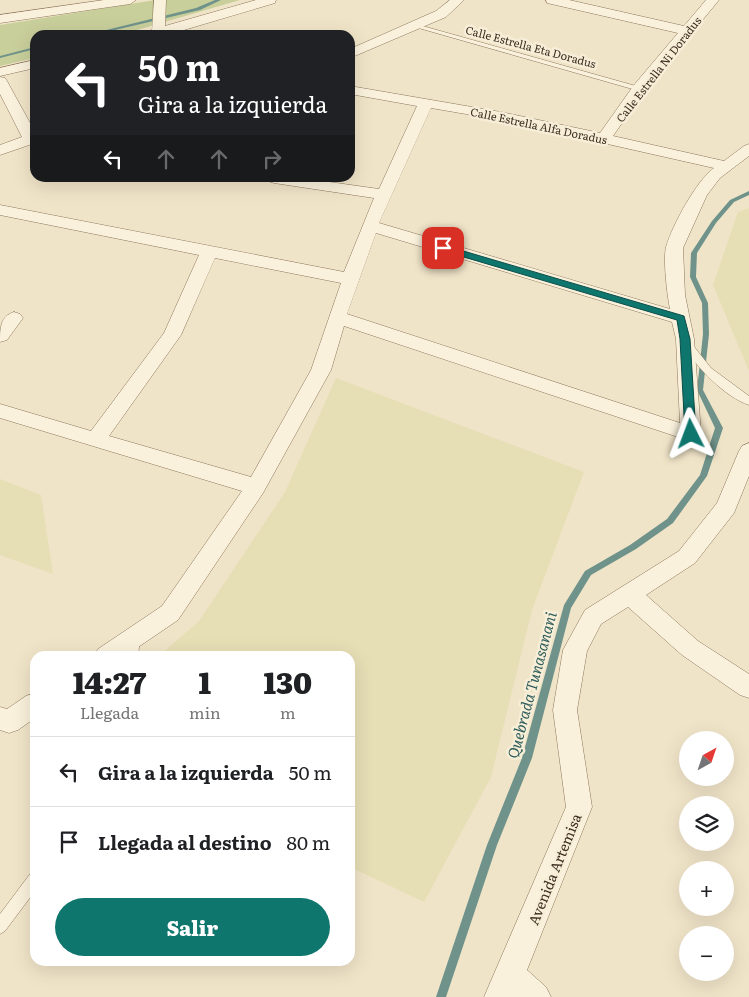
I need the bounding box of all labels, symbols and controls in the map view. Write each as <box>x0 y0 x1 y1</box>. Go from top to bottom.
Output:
street label: Calle Estrella Ni Doradus <box>612 13 704 125</box>
street label: Calle Estrella Eta Doradus <box>464 21 598 71</box>
text: 50 m <box>138 40 221 92</box>
icon: left <box>55 50 120 115</box>
text: Gira a la izquierda <box>138 87 327 120</box>
street label: Calle Estrella Alfa Doradus <box>469 103 609 147</box>
icon: left <box>99 145 127 173</box>
icon: ahead <box>152 145 180 173</box>
icon: ahead <box>205 145 233 173</box>
icon: right <box>258 145 286 173</box>
pin <box>422 227 464 269</box>
icon: arrive <box>429 234 457 262</box>
position arrow <box>664 407 716 459</box>
water label: Quebrada Tunasanani <box>500 609 562 761</box>
text: 14:27 <box>73 659 146 703</box>
text: 1 <box>199 659 211 703</box>
text: 130 <box>263 659 312 703</box>
text: Llegada <box>80 700 139 724</box>
text: min <box>189 700 221 724</box>
text: m <box>280 700 296 724</box>
north arrow <box>679 731 734 786</box>
map controls <box>679 731 734 981</box>
icon: left <box>55 758 83 786</box>
text: Gira a la izquierda <box>98 758 274 786</box>
text: 50 m <box>289 758 332 786</box>
button: layers <box>679 796 734 851</box>
street label: Avenida Artemisa <box>523 810 586 928</box>
icon: arrive <box>55 828 83 856</box>
text: Llegada al destino <box>98 828 272 856</box>
text: 80 m <box>287 828 330 856</box>
button: + <box>679 861 734 916</box>
button: Salir <box>55 898 330 956</box>
button: − <box>679 926 734 981</box>

